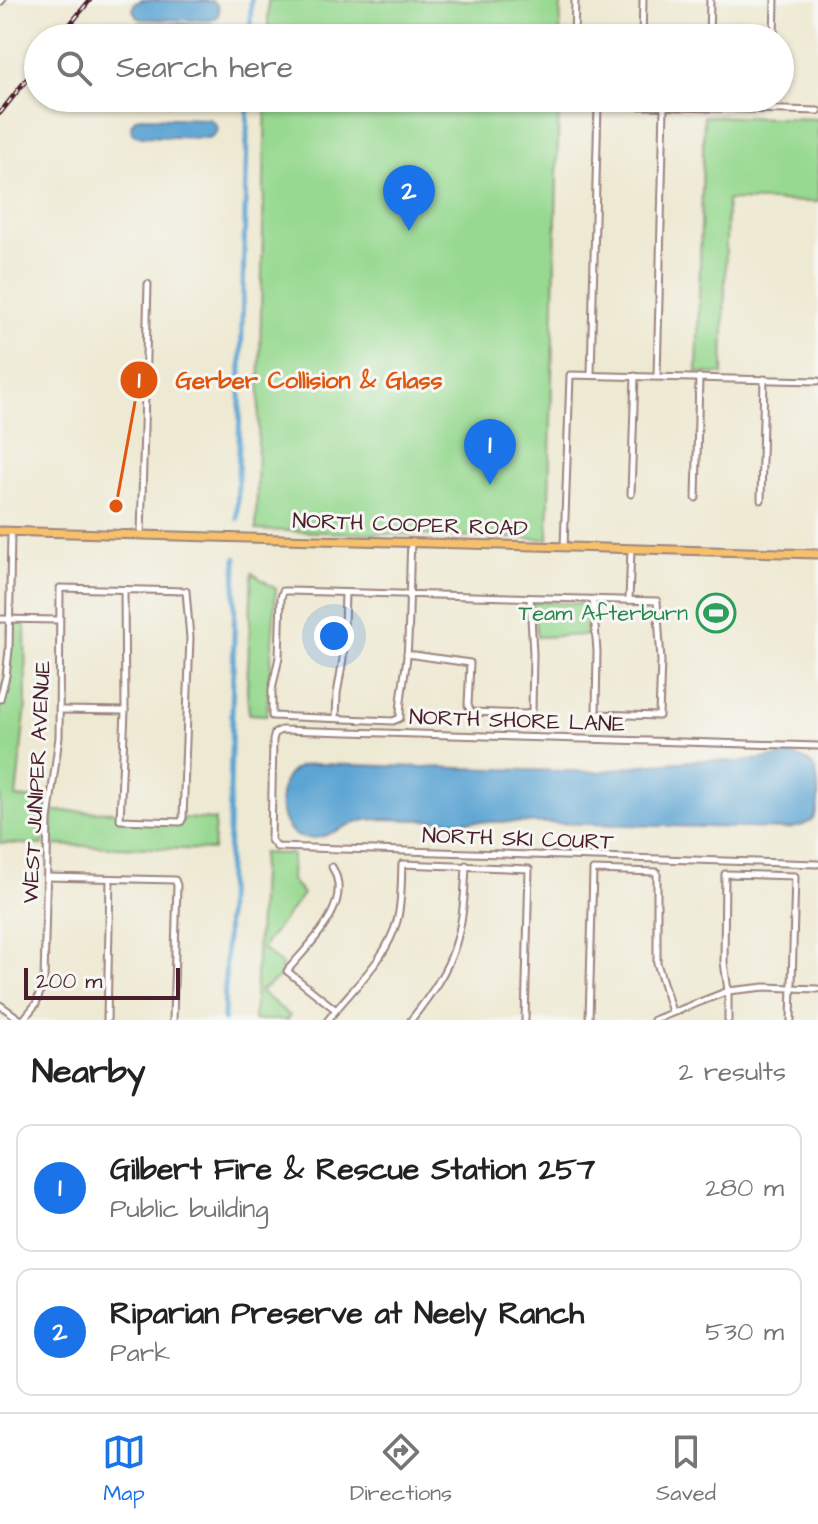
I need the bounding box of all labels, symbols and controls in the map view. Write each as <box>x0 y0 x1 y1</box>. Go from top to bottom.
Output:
search box <box>24 24 794 112</box>
icon: search <box>52 46 96 90</box>
text: Search here <box>116 47 293 89</box>
pin: 2 <box>383 165 435 231</box>
callout: Gerber Collision & Glass <box>119 356 458 404</box>
text: 1 <box>137 364 141 398</box>
text: Gerber Collision & Glass <box>176 364 443 398</box>
pin: 1 <box>464 419 516 485</box>
street label: NORTH COOPER ROAD <box>292 505 528 545</box>
sports icon: Team Afterburn <box>695 592 737 634</box>
place label: Team Afterburn <box>519 598 688 629</box>
your location <box>314 616 354 656</box>
street label: WEST JUNIPER AVENUE <box>15 660 59 904</box>
street label: NORTH SHORE LANE <box>409 702 625 740</box>
street label: NORTH SKI COURT <box>422 820 615 858</box>
scale bar <box>24 964 180 1000</box>
text: 200 m <box>36 966 102 997</box>
text: Nearby <box>32 1048 146 1096</box>
text: 2 results <box>678 1054 786 1090</box>
text: Gilbert Fire & Rescue Station 257 <box>110 1149 595 1191</box>
text: 1 <box>58 1170 62 1206</box>
text: 280 m <box>705 1170 784 1206</box>
text: Public building <box>110 1191 269 1227</box>
text: Riparian Preserve at Neely Ranch <box>110 1293 584 1335</box>
text: 2 <box>53 1314 67 1350</box>
text: 530 m <box>705 1314 784 1350</box>
text: Park <box>110 1335 170 1371</box>
tab: Map <box>102 1430 146 1509</box>
tab: Directions <box>350 1430 452 1509</box>
tab: Saved <box>656 1430 716 1509</box>

